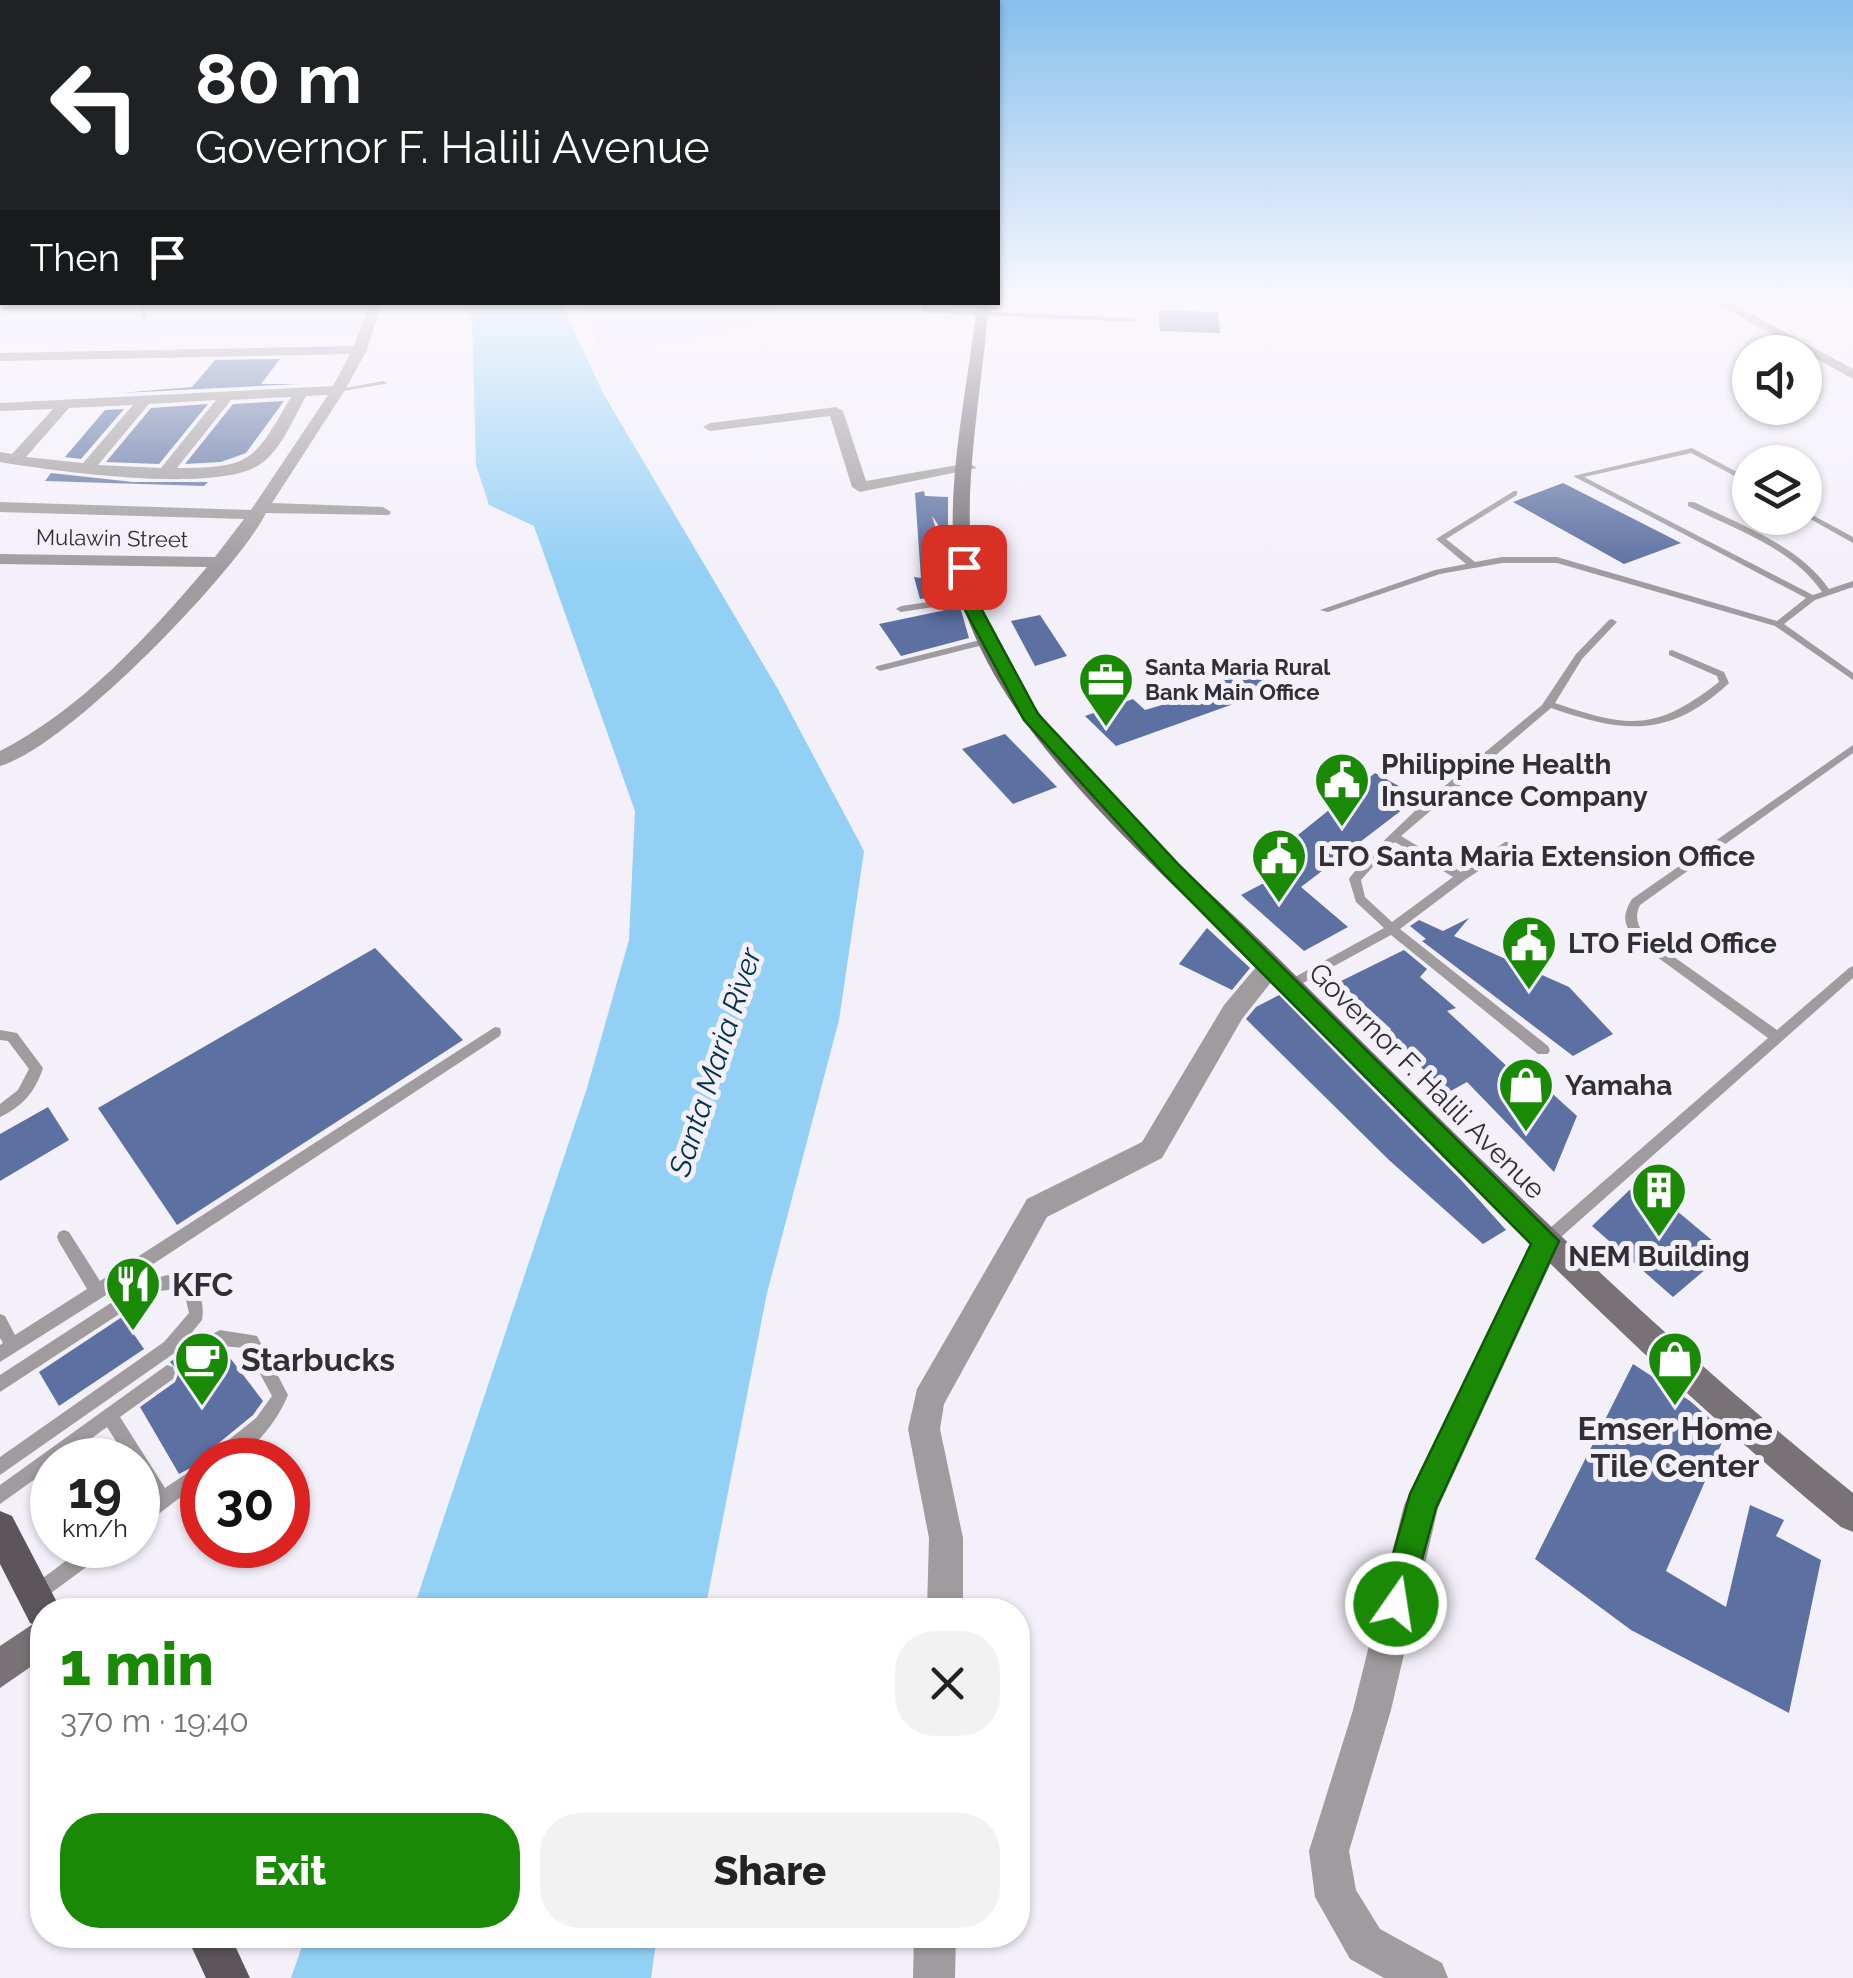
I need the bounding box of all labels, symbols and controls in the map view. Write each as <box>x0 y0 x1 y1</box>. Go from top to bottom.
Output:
text: 80 m <box>195 37 362 119</box>
icon: left <box>30 40 160 170</box>
text: Governor F. Halili Avenue <box>195 121 710 174</box>
icon: arrive <box>140 230 195 285</box>
text: Then <box>30 235 120 280</box>
map controls <box>1732 335 1822 535</box>
button: sound <box>1732 335 1822 425</box>
button: layers <box>1732 445 1822 535</box>
street label: Mulawin Street <box>36 524 189 552</box>
pin <box>922 525 1007 610</box>
icon: arrive <box>937 540 992 595</box>
office icon: Santa Maria Rural Bank Main Office <box>1076 650 1136 729</box>
place label: Santa Maria Rural Bank Main Office <box>1145 654 1331 705</box>
place label: Philippine Health Insurance Company <box>1381 748 1649 813</box>
public building icon: Philippine Health Insurance Company <box>1312 750 1372 829</box>
public building icon: LTO Santa Maria Extension Office <box>1249 826 1309 905</box>
place label: LTO Santa Maria Extension Office <box>1318 840 1755 873</box>
public building icon: LTO Field Office <box>1499 913 1559 992</box>
place label: LTO Field Office <box>1568 927 1777 960</box>
water label: Santa Maria River <box>661 942 769 1181</box>
street label: Governor F. Halili Avenue <box>1302 956 1552 1206</box>
shop icon: Yamaha <box>1496 1055 1556 1134</box>
place label: Yamaha <box>1565 1069 1672 1102</box>
building icon: NEM Building <box>1629 1160 1689 1239</box>
place label: NEM Building <box>1568 1240 1750 1273</box>
restaurant icon: KFC <box>103 1254 163 1333</box>
place label: KFC <box>172 1266 233 1303</box>
cafe icon: Starbucks <box>172 1329 232 1408</box>
shop icon: Emser Home Tile Center <box>1645 1329 1705 1408</box>
place label: Starbucks <box>241 1341 395 1378</box>
place label: Emser Home Tile Center <box>1577 1410 1773 1484</box>
speed limit sign: 30 <box>180 1438 310 1568</box>
text: 19 <box>68 1461 122 1520</box>
text: km/h <box>62 1513 128 1543</box>
position arrow <box>1344 1552 1448 1656</box>
text: 1 min <box>60 1629 214 1699</box>
button: close <box>895 1631 1000 1736</box>
text: 370 m · 19:40 <box>60 1702 249 1739</box>
button: Exit <box>60 1813 520 1928</box>
button: Share <box>540 1813 1000 1928</box>

